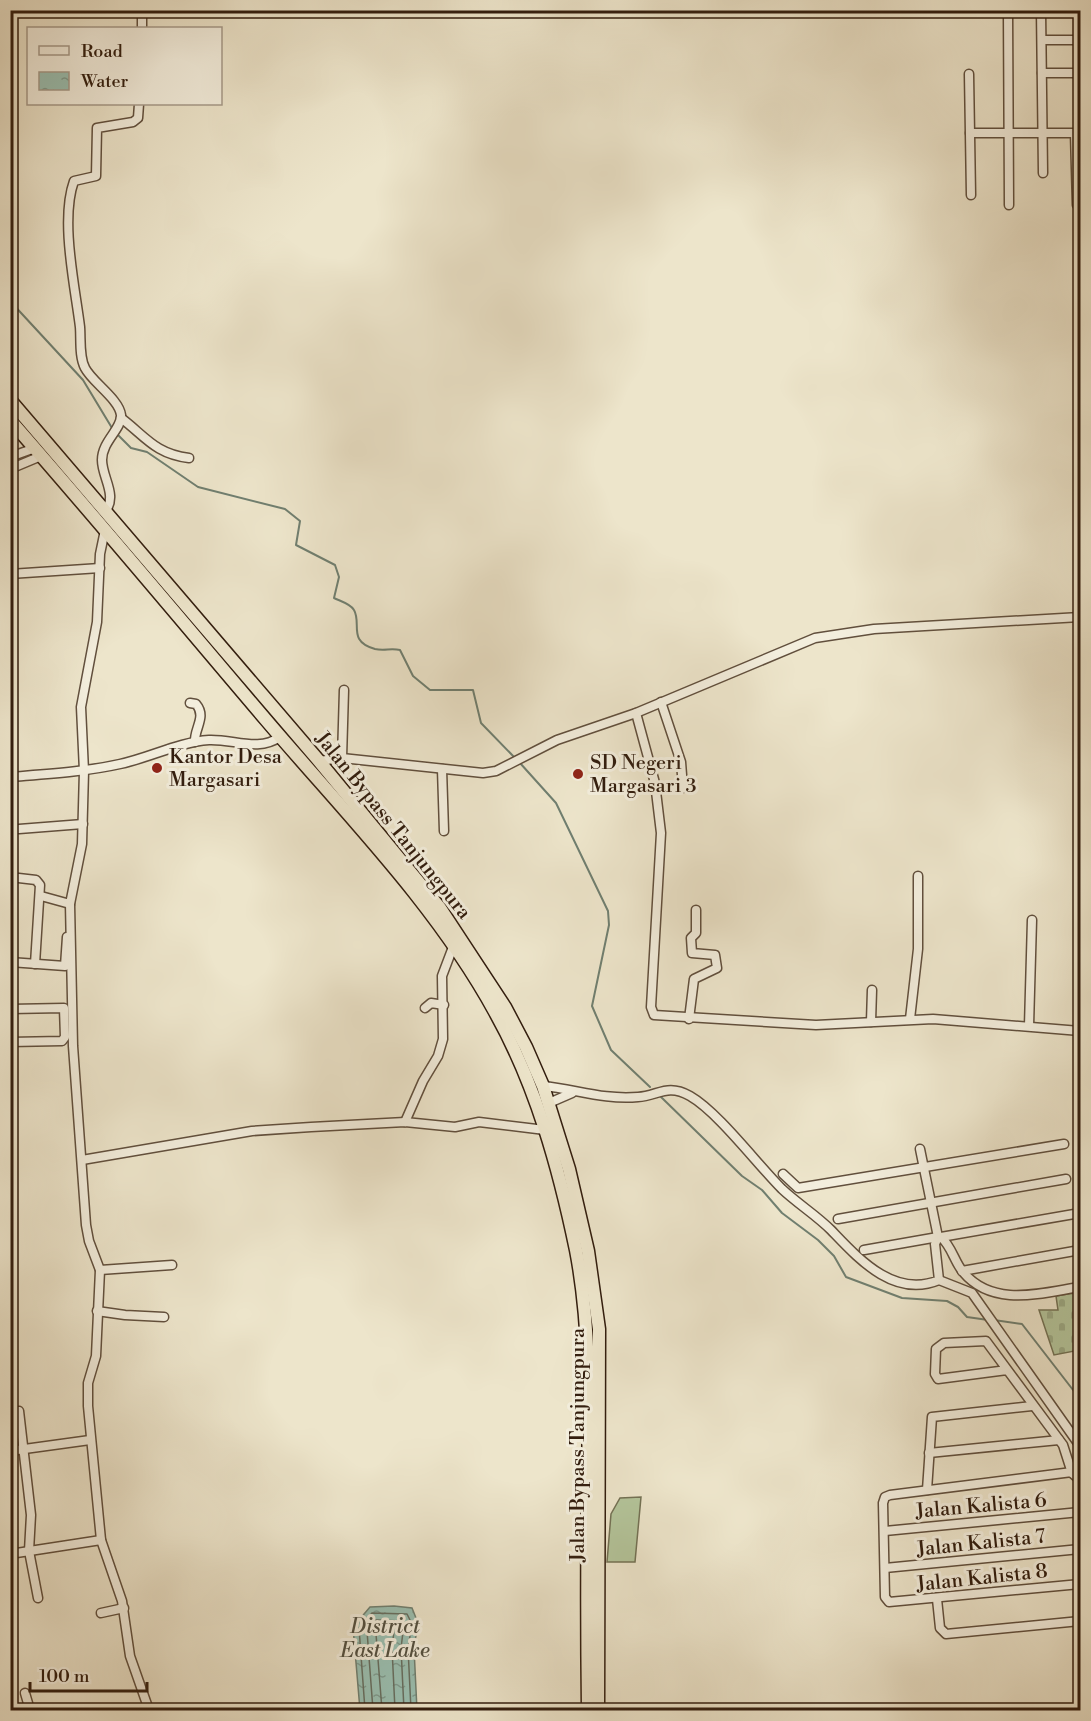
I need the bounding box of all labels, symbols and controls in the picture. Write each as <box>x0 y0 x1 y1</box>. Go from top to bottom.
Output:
legend <box>27 27 222 105</box>
text: Road <box>81 40 124 63</box>
text: Water <box>80 70 129 93</box>
street label: Jalan Bypass Tanjungpura <box>309 726 477 925</box>
place label: Kantor Desa Margasari <box>169 745 283 793</box>
place label: SD Negeri Margasari 3 <box>590 751 696 799</box>
marker: Kantor Desa Margasari <box>150 761 164 775</box>
marker: SD Negeri Margasari 3 <box>571 767 585 781</box>
street label: Jalan Bypass Tanjungpura <box>566 1327 591 1563</box>
street label: Jalan Kalista 6 <box>914 1488 1048 1525</box>
street label: Jalan Kalista 7 <box>915 1524 1047 1563</box>
street label: Jalan Kalista 8 <box>914 1559 1049 1598</box>
water label: District East Lake <box>339 1614 430 1664</box>
scale bar <box>30 1655 147 1693</box>
text: 100 m <box>39 1665 90 1688</box>

